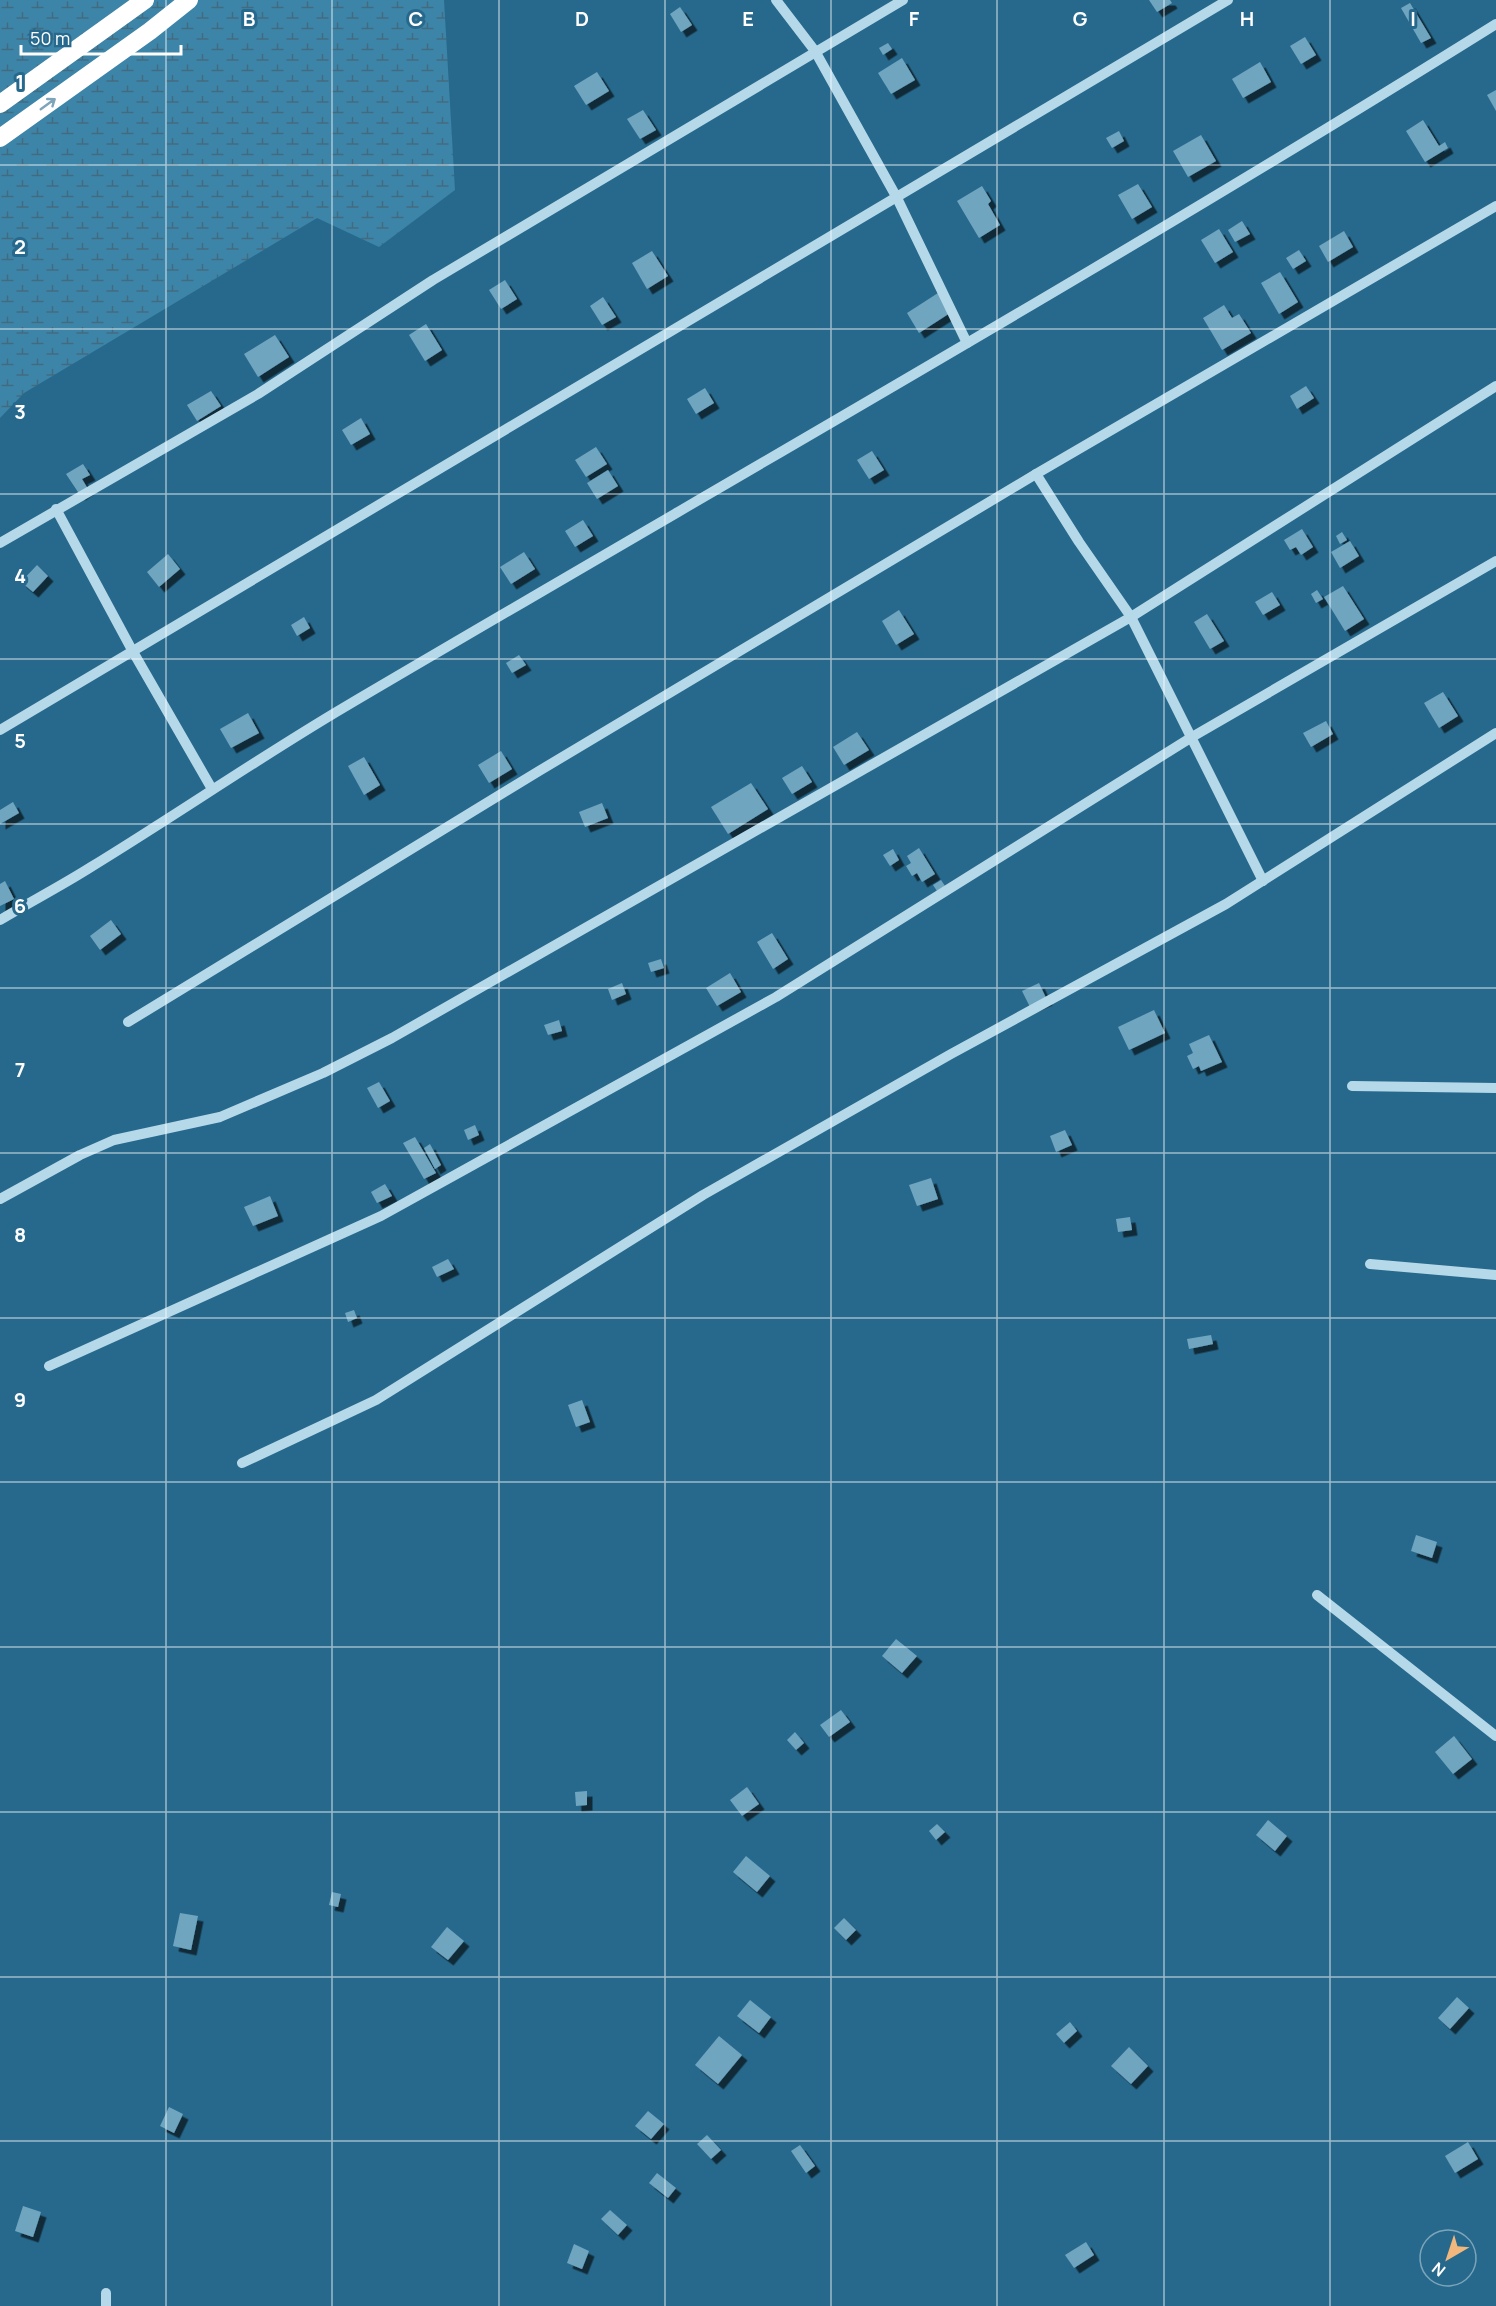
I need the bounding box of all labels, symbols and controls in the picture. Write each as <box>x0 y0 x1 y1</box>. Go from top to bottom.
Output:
text: B <box>243 5 256 32</box>
text: C <box>409 5 423 32</box>
text: D <box>575 5 589 32</box>
text: E <box>742 5 754 32</box>
text: F <box>909 5 920 32</box>
text: G <box>1073 5 1088 32</box>
text: H <box>1240 5 1254 32</box>
text: I <box>1410 5 1416 32</box>
scale bar <box>21 18 182 56</box>
text: 50 m <box>30 26 70 50</box>
text: 1 <box>16 68 24 95</box>
one-way arrow <box>39 98 55 110</box>
text: 2 <box>14 233 26 260</box>
text: 3 <box>14 398 26 425</box>
text: 4 <box>14 562 26 589</box>
text: 5 <box>14 727 26 754</box>
text: 6 <box>14 892 26 919</box>
text: 7 <box>15 1056 25 1083</box>
text: 8 <box>14 1221 26 1248</box>
text: 9 <box>14 1386 26 1413</box>
north arrow <box>1418 2228 1478 2288</box>
text: N <box>1427 2257 1450 2282</box>

